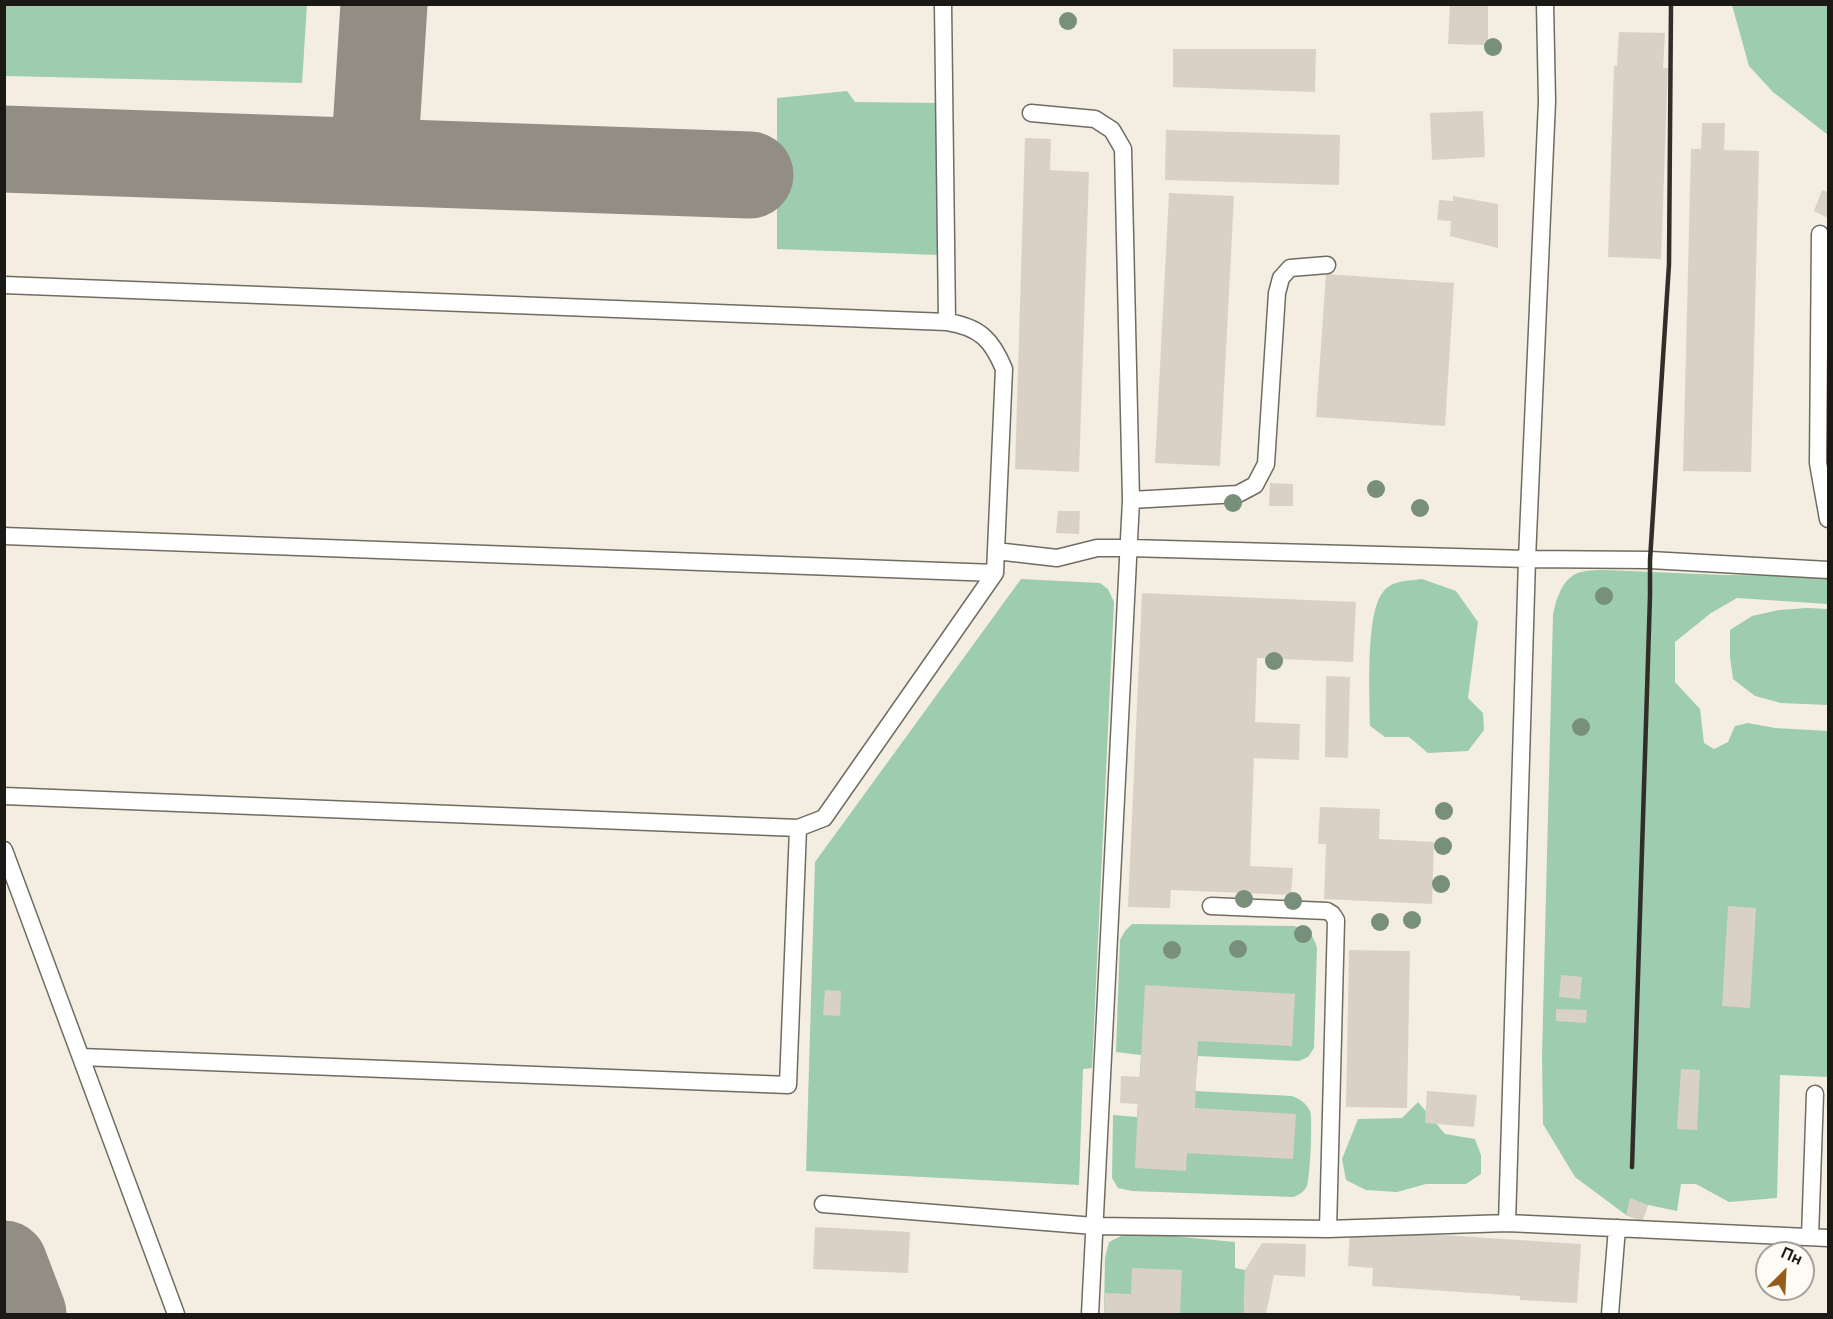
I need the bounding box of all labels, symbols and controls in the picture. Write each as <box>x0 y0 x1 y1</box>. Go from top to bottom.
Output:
north arrow <box>1755 1241 1815 1301</box>
text: Пн <box>1778 1243 1805 1269</box>

